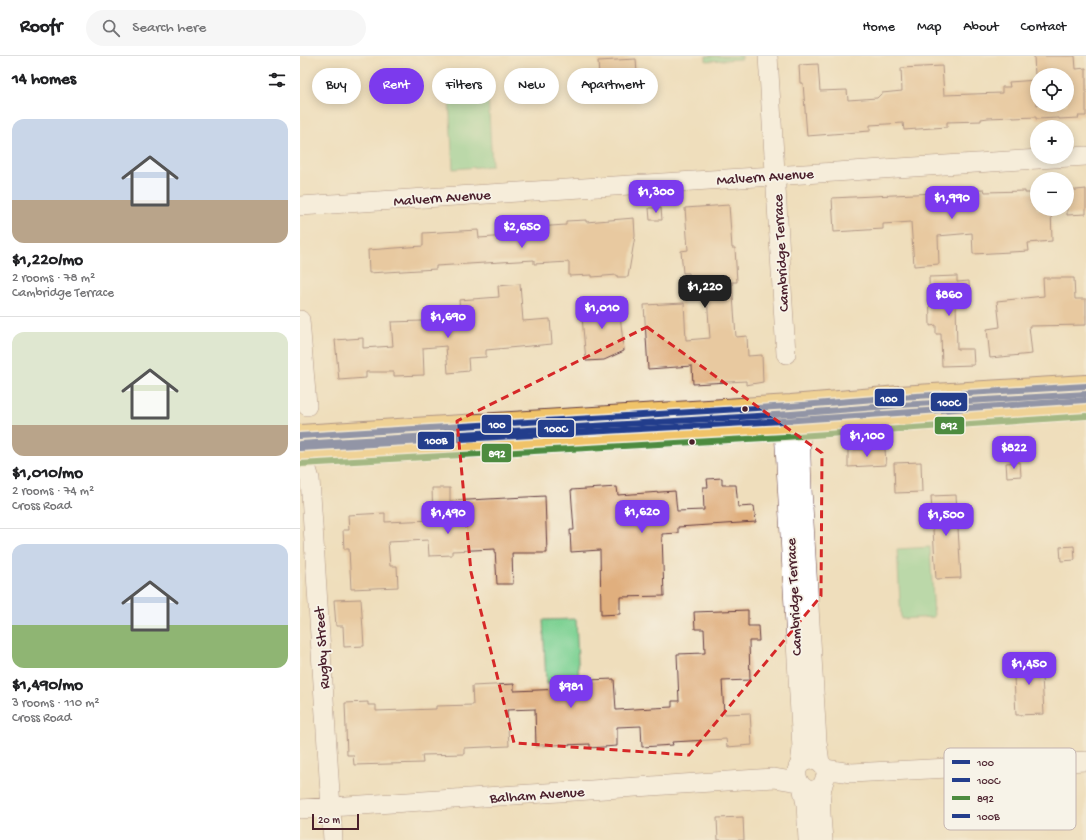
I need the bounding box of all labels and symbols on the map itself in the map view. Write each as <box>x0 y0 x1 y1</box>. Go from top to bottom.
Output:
street label: Malvern Avenue <box>716 166 815 190</box>
pin: $1,300 <box>623 180 689 214</box>
pin: $1,990 <box>919 186 985 220</box>
street label: Malvern Avenue <box>393 187 492 211</box>
street label: Cambridge Terrace <box>770 194 794 312</box>
pin: $2,650 <box>489 215 555 249</box>
pin: $1,220 <box>672 275 738 309</box>
pin: $860 <box>925 283 973 317</box>
pin: $1,010 <box>569 296 635 330</box>
pin: $1,690 <box>415 305 481 339</box>
line badge: 100 <box>874 388 905 407</box>
line badge: 100C <box>930 392 968 412</box>
text: 100 <box>880 394 898 406</box>
text: 100C <box>937 398 961 410</box>
unlabelled marker <box>740 404 750 414</box>
line badge: 100 <box>481 414 512 434</box>
line badge: 892 <box>934 416 965 435</box>
line badge: 100C <box>537 419 575 438</box>
text: 100 <box>488 420 506 432</box>
text: 892 <box>941 421 958 433</box>
text: 100C <box>544 424 568 436</box>
pin: $1,100 <box>834 424 900 458</box>
line badge: 100B <box>417 431 455 450</box>
text: 100B <box>424 436 449 448</box>
pin: $822 <box>990 436 1038 470</box>
unlabelled marker <box>687 437 697 447</box>
line badge: 892 <box>481 443 512 463</box>
text: 892 <box>489 449 506 461</box>
pin: $1,620 <box>609 500 675 534</box>
pin: $1,490 <box>415 501 481 535</box>
pin: $1,500 <box>913 503 979 537</box>
street label: Cambridge Terrace <box>783 538 807 656</box>
street label: Rugby Street <box>311 604 335 690</box>
pin: $1,450 <box>996 652 1062 686</box>
pin: $981 <box>547 675 595 709</box>
legend <box>944 748 1076 830</box>
text: 100 <box>976 758 994 770</box>
text: 100C <box>976 776 1001 788</box>
street label: Balham Avenue <box>488 784 585 808</box>
text: 892 <box>977 794 995 806</box>
scale bar <box>312 812 359 831</box>
text: 100B <box>976 812 1000 824</box>

